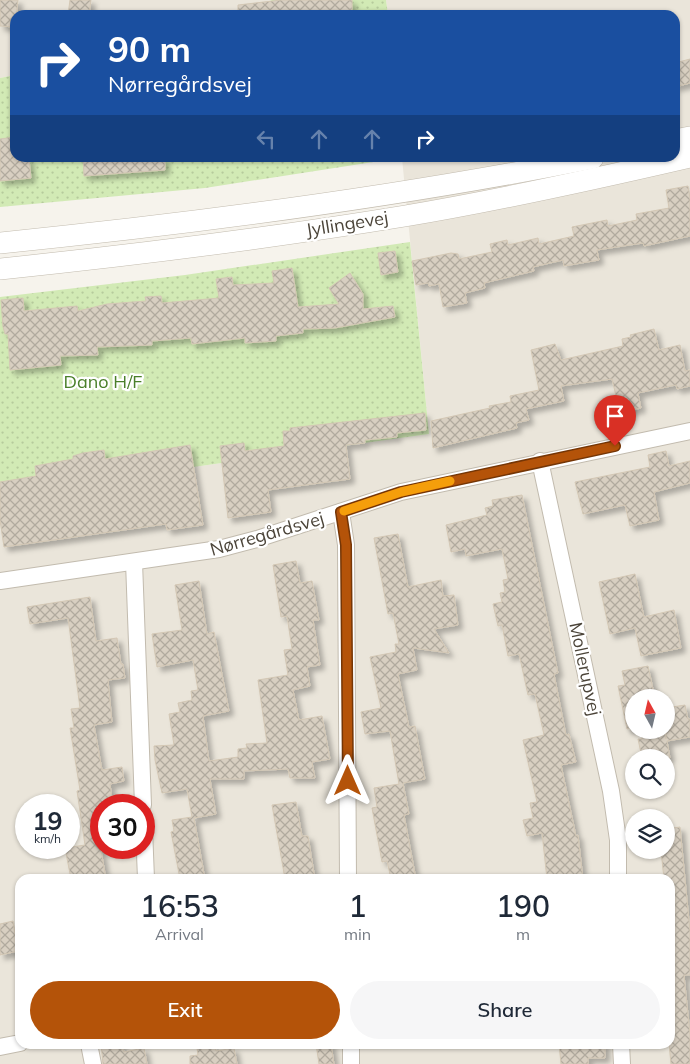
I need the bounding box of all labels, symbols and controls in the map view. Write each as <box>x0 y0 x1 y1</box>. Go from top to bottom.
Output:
text: 90 m <box>108 27 191 71</box>
icon: right <box>25 30 90 95</box>
text: Nørregårdsvej <box>108 70 252 98</box>
icon: left <box>252 125 280 153</box>
icon: ahead <box>305 125 333 153</box>
icon: ahead <box>358 125 386 153</box>
icon: right <box>411 125 439 153</box>
street label: Jyllingevej <box>304 206 390 241</box>
park label: Dano H/F <box>64 370 142 393</box>
pin <box>594 395 636 446</box>
icon: arrive <box>601 402 629 430</box>
street label: Nørregårdsvej <box>207 506 327 561</box>
street label: Mollerupvej <box>564 620 607 718</box>
north arrow <box>625 689 675 739</box>
map controls <box>625 689 675 859</box>
button: search <box>625 749 675 799</box>
position arrow <box>321 754 373 806</box>
speed limit sign: 30 <box>90 794 155 859</box>
text: 19 <box>32 805 63 836</box>
button: layers <box>625 809 675 859</box>
text: km/h <box>34 831 61 846</box>
text: 16:53 <box>140 887 219 925</box>
text: 1 <box>349 887 367 925</box>
text: 190 <box>496 887 550 925</box>
text: Arrival <box>155 924 204 944</box>
text: min <box>344 924 371 944</box>
text: m <box>516 924 530 944</box>
button: Exit <box>30 981 340 1039</box>
button: Share <box>350 981 660 1039</box>

